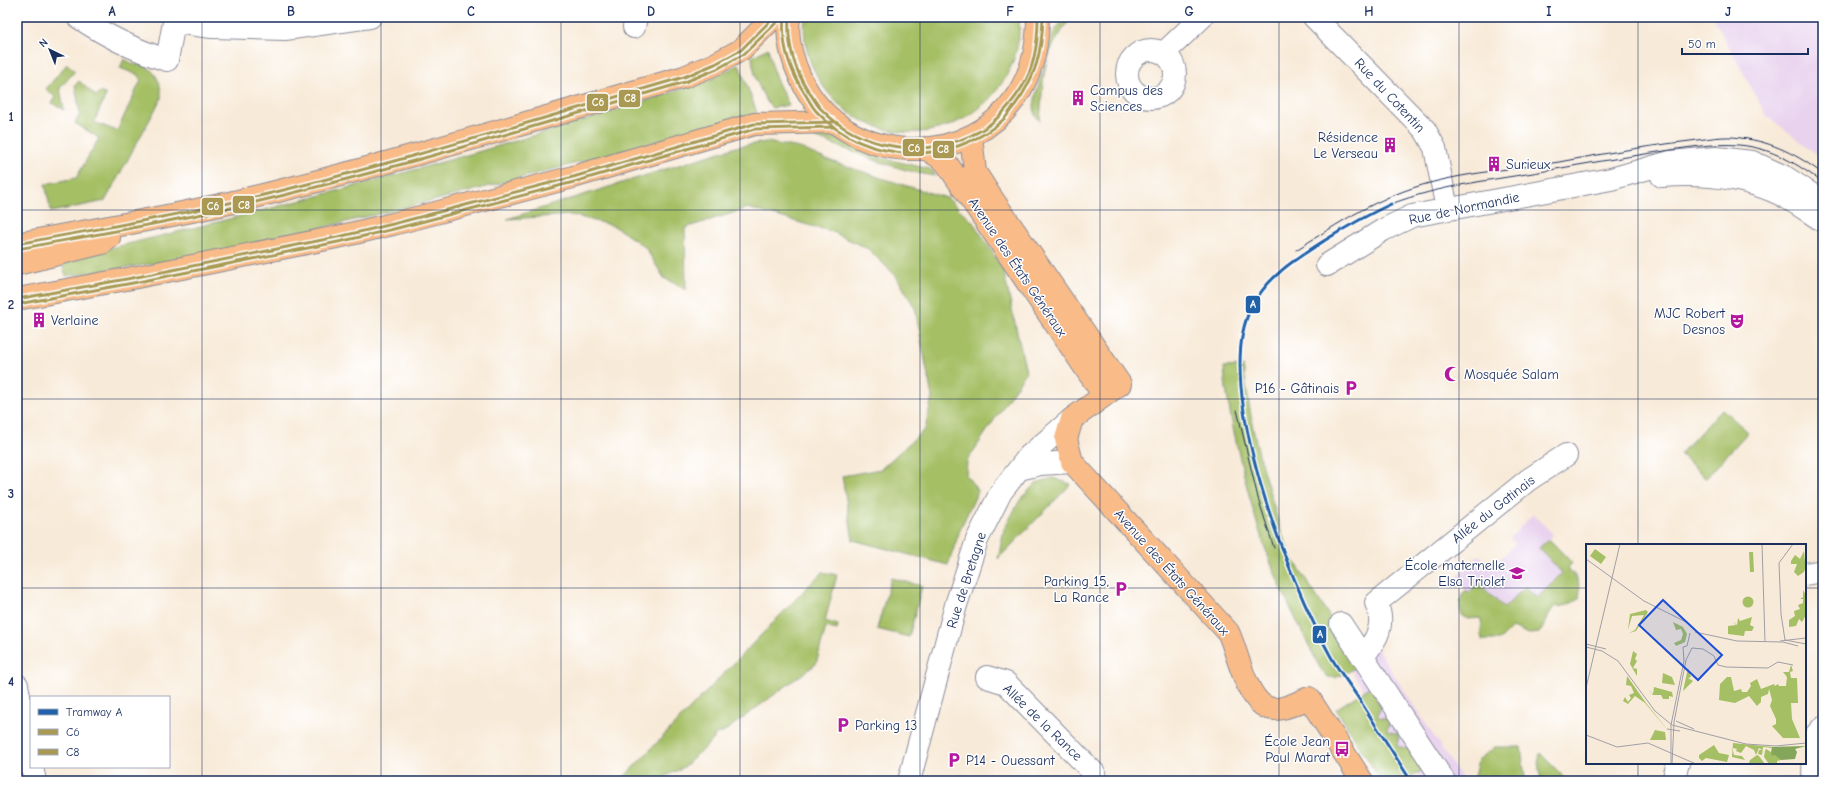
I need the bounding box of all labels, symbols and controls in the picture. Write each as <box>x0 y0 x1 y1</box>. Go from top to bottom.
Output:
text: A <box>108 4 116 19</box>
text: B <box>287 4 295 19</box>
text: C <box>467 4 475 19</box>
text: D <box>647 4 655 19</box>
text: E <box>826 4 834 19</box>
text: F <box>1006 4 1014 19</box>
text: G <box>1184 4 1194 19</box>
text: H <box>1364 4 1374 19</box>
text: I <box>1546 4 1552 19</box>
text: J <box>1725 4 1731 19</box>
north arrow <box>30 30 70 70</box>
scale bar <box>1682 30 1808 56</box>
text: N <box>36 36 51 50</box>
text: 50 m <box>1688 37 1716 51</box>
street label: Rue du Cotentin <box>1351 55 1428 136</box>
place label: Campus des Sciences <box>1090 82 1163 115</box>
line badge: C8 <box>618 89 641 108</box>
building icon: Campus des Sciences <box>1069 89 1087 107</box>
text: C8 <box>624 92 636 105</box>
line badge: C6 <box>586 93 609 112</box>
text: C6 <box>592 96 604 109</box>
text: 1 <box>8 109 14 124</box>
place label: Résidence Le Verseau <box>1313 129 1378 162</box>
building icon: Résidence Le Verseau <box>1381 136 1399 154</box>
line badge: C6 <box>902 138 925 157</box>
line badge: C8 <box>932 140 955 159</box>
text: C6 <box>908 142 920 155</box>
text: C8 <box>937 143 949 156</box>
building icon: Surieux <box>1485 155 1503 173</box>
place label: Surieux <box>1506 156 1551 173</box>
street label: Rue de Normandie <box>1407 188 1521 229</box>
line badge: C8 <box>232 195 255 214</box>
street label: Avenue des États Généraux <box>965 195 1071 340</box>
line badge: C6 <box>201 197 224 216</box>
text: C8 <box>238 199 250 212</box>
text: C6 <box>207 200 219 213</box>
line badge: A <box>1245 295 1261 314</box>
text: 2 <box>8 297 14 312</box>
text: A <box>1250 298 1256 311</box>
place label: MJC Robert Desnos <box>1654 305 1726 338</box>
building icon: Verlaine <box>30 311 48 329</box>
place label: Verlaine <box>51 312 98 329</box>
theatre icon: MJC Robert Desnos <box>1728 312 1746 330</box>
mosque icon: Mosquée Salam <box>1443 365 1461 383</box>
place label: Mosquée Salam <box>1464 366 1559 383</box>
parking icon: P16 - Gâtinais <box>1342 379 1360 397</box>
place label: P16 - Gâtinais <box>1255 380 1339 397</box>
street label: Allée du Gatinais <box>1448 472 1538 547</box>
text: 3 <box>8 486 14 501</box>
street label: Avenue des États Généraux <box>1110 506 1233 639</box>
street label: Rue de Bretagne <box>943 530 990 630</box>
inset map <box>1586 544 1806 764</box>
place label: École maternelle Elsa Triolet <box>1405 557 1506 590</box>
school or university icon: École maternelle Elsa Triolet <box>1508 564 1526 582</box>
place label: Parking 15, La Rance <box>1044 573 1109 606</box>
parking icon: Parking 15, La Rance <box>1112 580 1130 598</box>
line badge: A <box>1312 625 1327 644</box>
text: A <box>1317 628 1323 641</box>
text: 4 <box>8 674 14 689</box>
street label: Allée de la Rance <box>999 680 1086 765</box>
legend <box>30 696 170 768</box>
text: Tramway A <box>66 705 122 719</box>
parking icon: Parking 13 <box>834 716 852 734</box>
place label: Parking 13 <box>855 717 917 734</box>
text: C6 <box>66 725 80 739</box>
place label: École Jean Paul Marat <box>1264 733 1331 766</box>
bus stop icon: École Jean Paul Marat <box>1333 740 1351 758</box>
text: C8 <box>66 745 80 759</box>
parking icon: P14 - Ouessant <box>945 751 963 769</box>
place label: P14 - Ouessant <box>966 752 1056 769</box>

